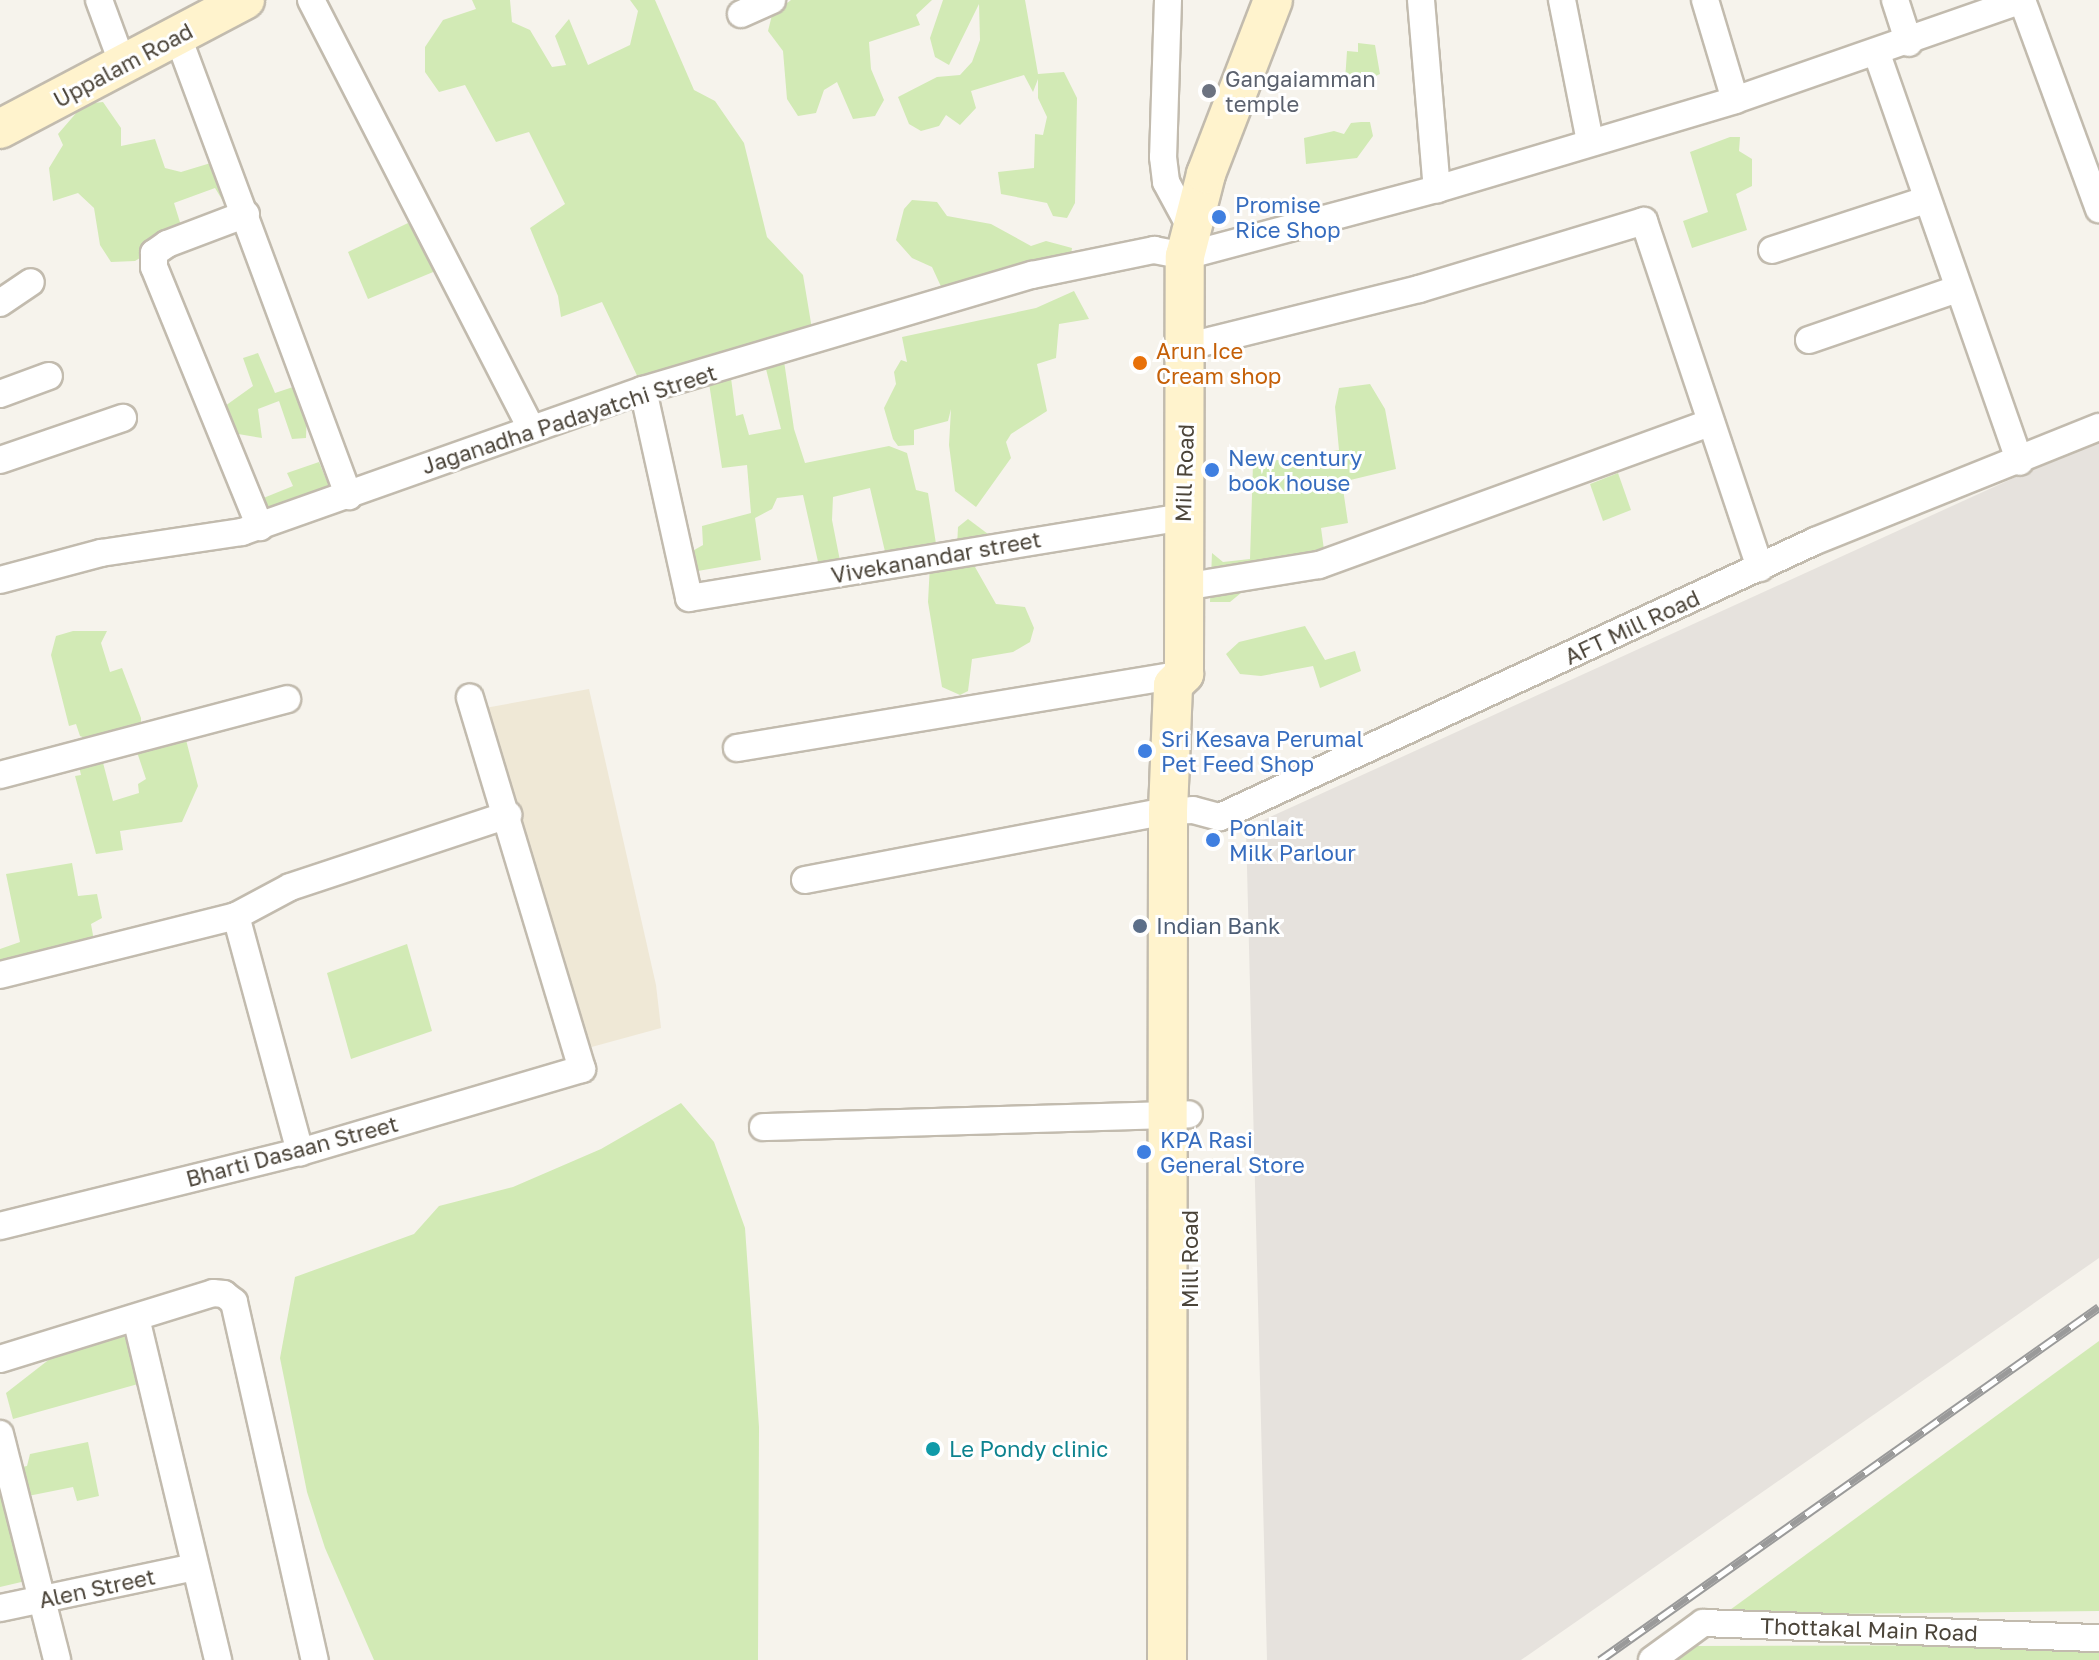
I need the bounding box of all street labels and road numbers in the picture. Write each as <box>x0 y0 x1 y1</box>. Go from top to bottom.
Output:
street label: Uppalam Road <box>49 17 197 113</box>
street label: Jaganadha Padayatchi Street <box>418 359 720 479</box>
street label: Mill Road <box>1169 423 1199 523</box>
street label: Vivekanandar street <box>829 526 1043 588</box>
street label: AFT Mill Road <box>1560 584 1704 670</box>
street label: Bharti Dasaan Street <box>183 1110 401 1192</box>
street label: Mill Road <box>1177 1210 1203 1308</box>
street label: Alen Street <box>37 1563 157 1613</box>
street label: Thottakal Main Road <box>1760 1612 1978 1646</box>

